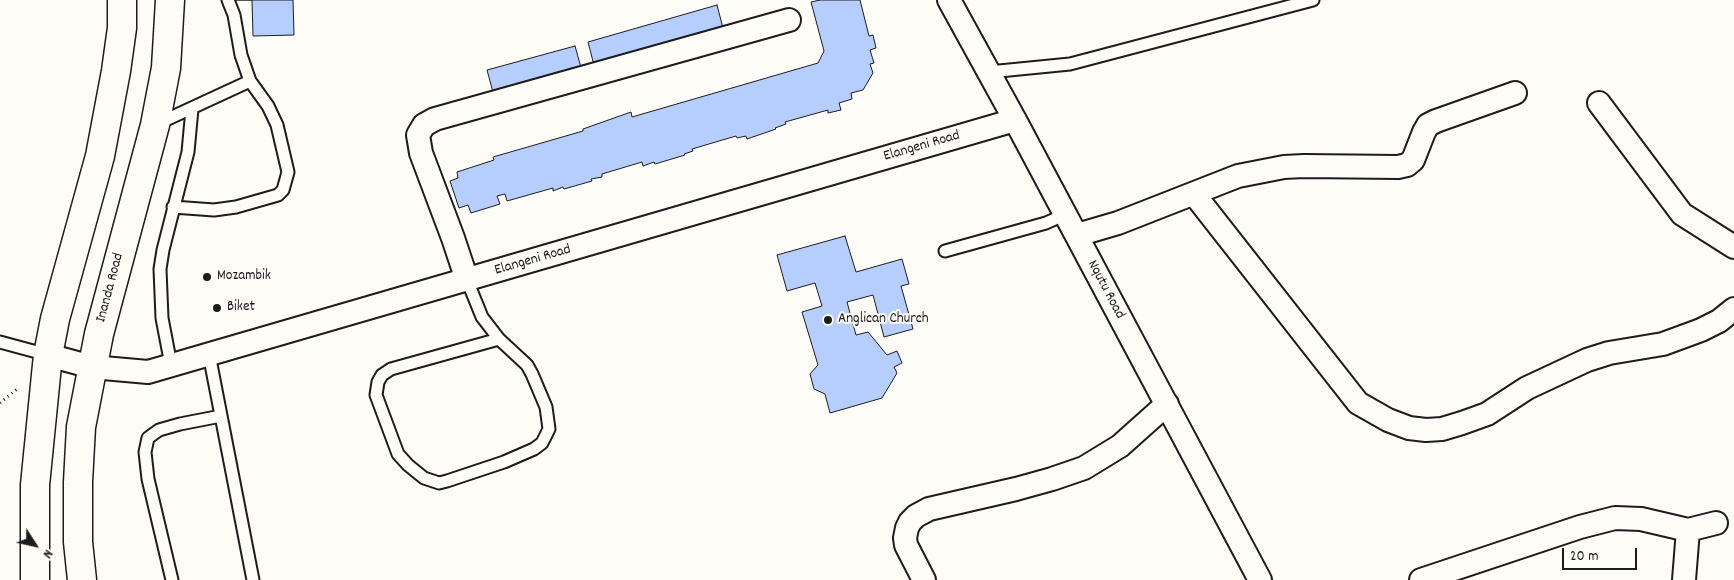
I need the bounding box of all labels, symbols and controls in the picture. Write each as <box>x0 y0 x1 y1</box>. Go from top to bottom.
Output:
street label: Elangeni Road <box>882 128 962 166</box>
street label: Elangeni Road <box>493 242 573 280</box>
street label: Inanda Road <box>93 251 129 325</box>
street label: Nqutu Road <box>1082 258 1128 322</box>
place label: Mozambik <box>217 268 271 286</box>
marker: Mozambik <box>201 271 213 283</box>
place label: Biket <box>227 299 255 317</box>
marker: Biket <box>211 302 223 314</box>
place label: Anglican Church <box>838 311 929 329</box>
marker: Anglican Church <box>822 314 834 326</box>
north arrow <box>10 520 60 570</box>
scale bar <box>1564 538 1639 570</box>
text: N <box>37 545 57 562</box>
text: 20 m <box>1570 546 1598 568</box>

